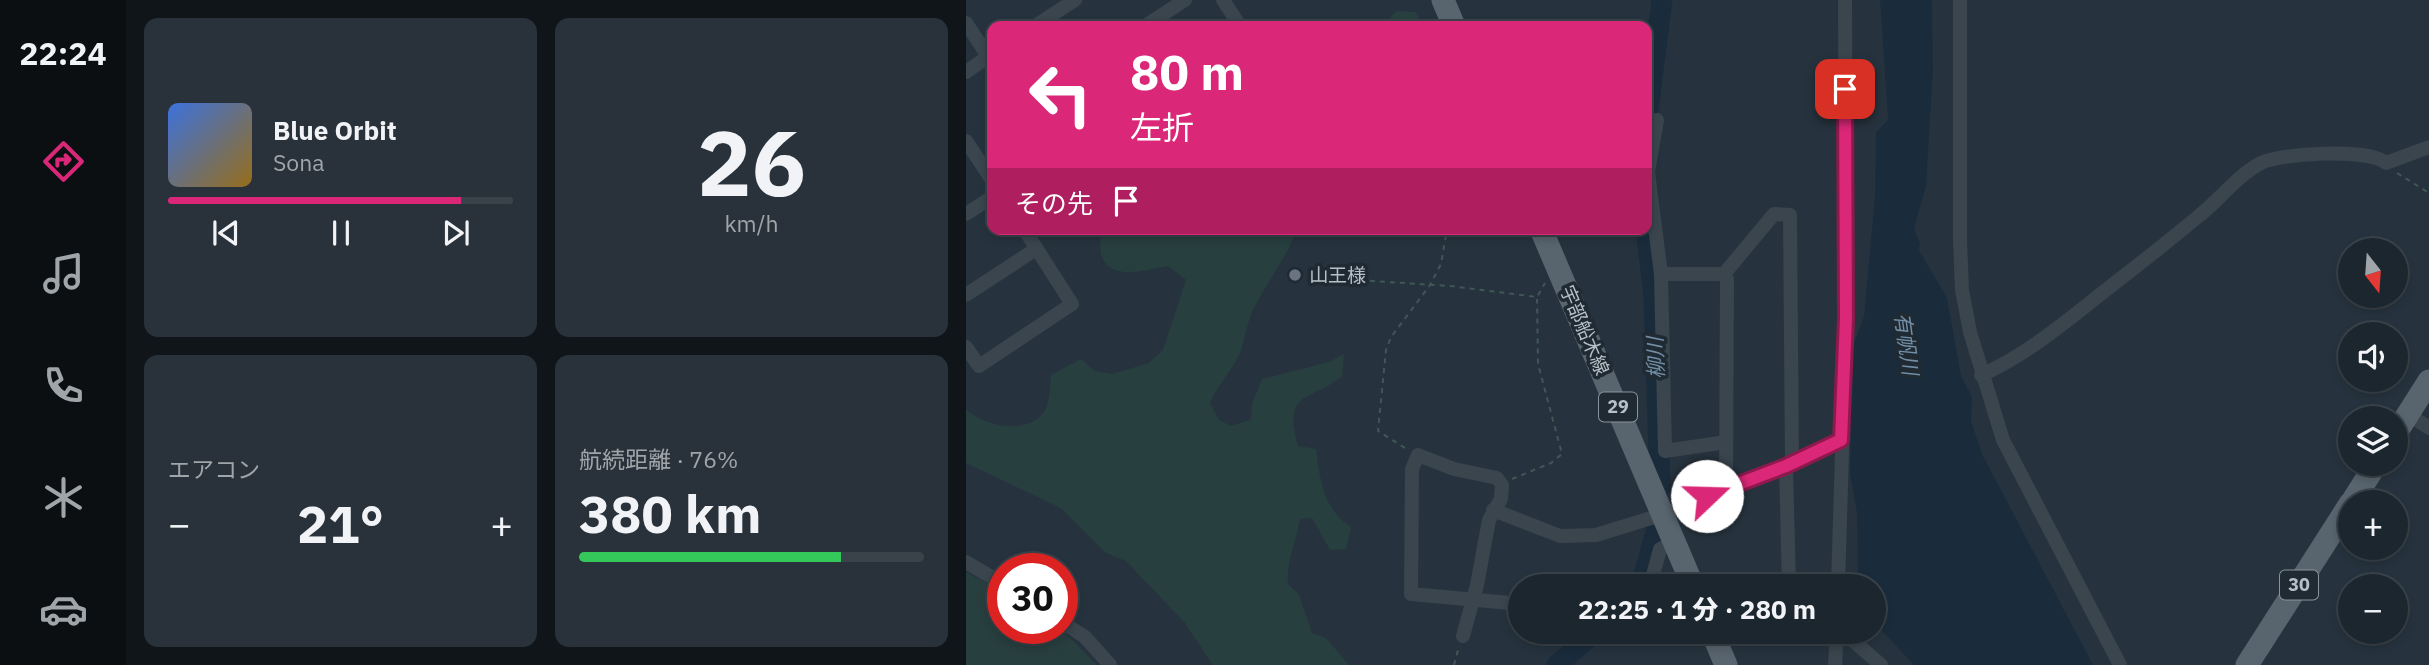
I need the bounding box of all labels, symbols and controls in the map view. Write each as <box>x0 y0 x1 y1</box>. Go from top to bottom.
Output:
text: 22:24 <box>19 32 107 74</box>
text: 80 m <box>1130 40 1244 103</box>
icon: left <box>1015 49 1106 140</box>
pin <box>1815 59 1875 119</box>
icon: arrive <box>1826 70 1864 108</box>
text: 26 <box>697 103 806 221</box>
text: 左折 <box>1130 106 1194 148</box>
text: Blue Orbit <box>273 113 397 147</box>
icon: directions <box>39 137 88 186</box>
text: Sona <box>273 147 325 177</box>
icon: arrive <box>1107 182 1145 220</box>
text: その先 <box>1015 186 1093 220</box>
text: km/h <box>724 208 779 238</box>
icon: previous <box>207 214 245 252</box>
icon: pause <box>322 214 360 252</box>
icon: next <box>437 214 475 252</box>
north arrow <box>2338 238 2408 308</box>
map controls <box>2338 238 2408 644</box>
icon: music <box>39 249 88 298</box>
place label: 山王様 <box>1309 263 1366 287</box>
marker: 山王様 <box>1287 267 1303 283</box>
street label: 宇部船木線 <box>1555 282 1615 378</box>
water label: 有帆川 <box>1889 311 1926 379</box>
button: sound <box>2338 322 2408 392</box>
water label: 柳川 <box>1640 335 1670 380</box>
icon: phone <box>39 361 88 410</box>
road number: 29 <box>1599 393 1637 422</box>
button: layers <box>2338 406 2408 476</box>
text: 航続距離 · 76% <box>579 444 738 474</box>
text: エアコン <box>168 454 260 484</box>
position arrow <box>1670 459 1744 533</box>
icon: climate <box>39 473 88 522</box>
text: 380 km <box>579 480 761 547</box>
text: 21° <box>297 490 384 557</box>
button: + <box>2338 490 2408 560</box>
text: − <box>168 499 191 548</box>
text: + <box>490 499 513 548</box>
speed limit sign: 30 <box>987 553 1078 644</box>
road number: 30 <box>2280 570 2318 600</box>
button: − <box>2338 574 2408 644</box>
icon: car <box>39 585 88 634</box>
text: 22:25 · 1 分 · 280 m <box>1578 592 1816 626</box>

